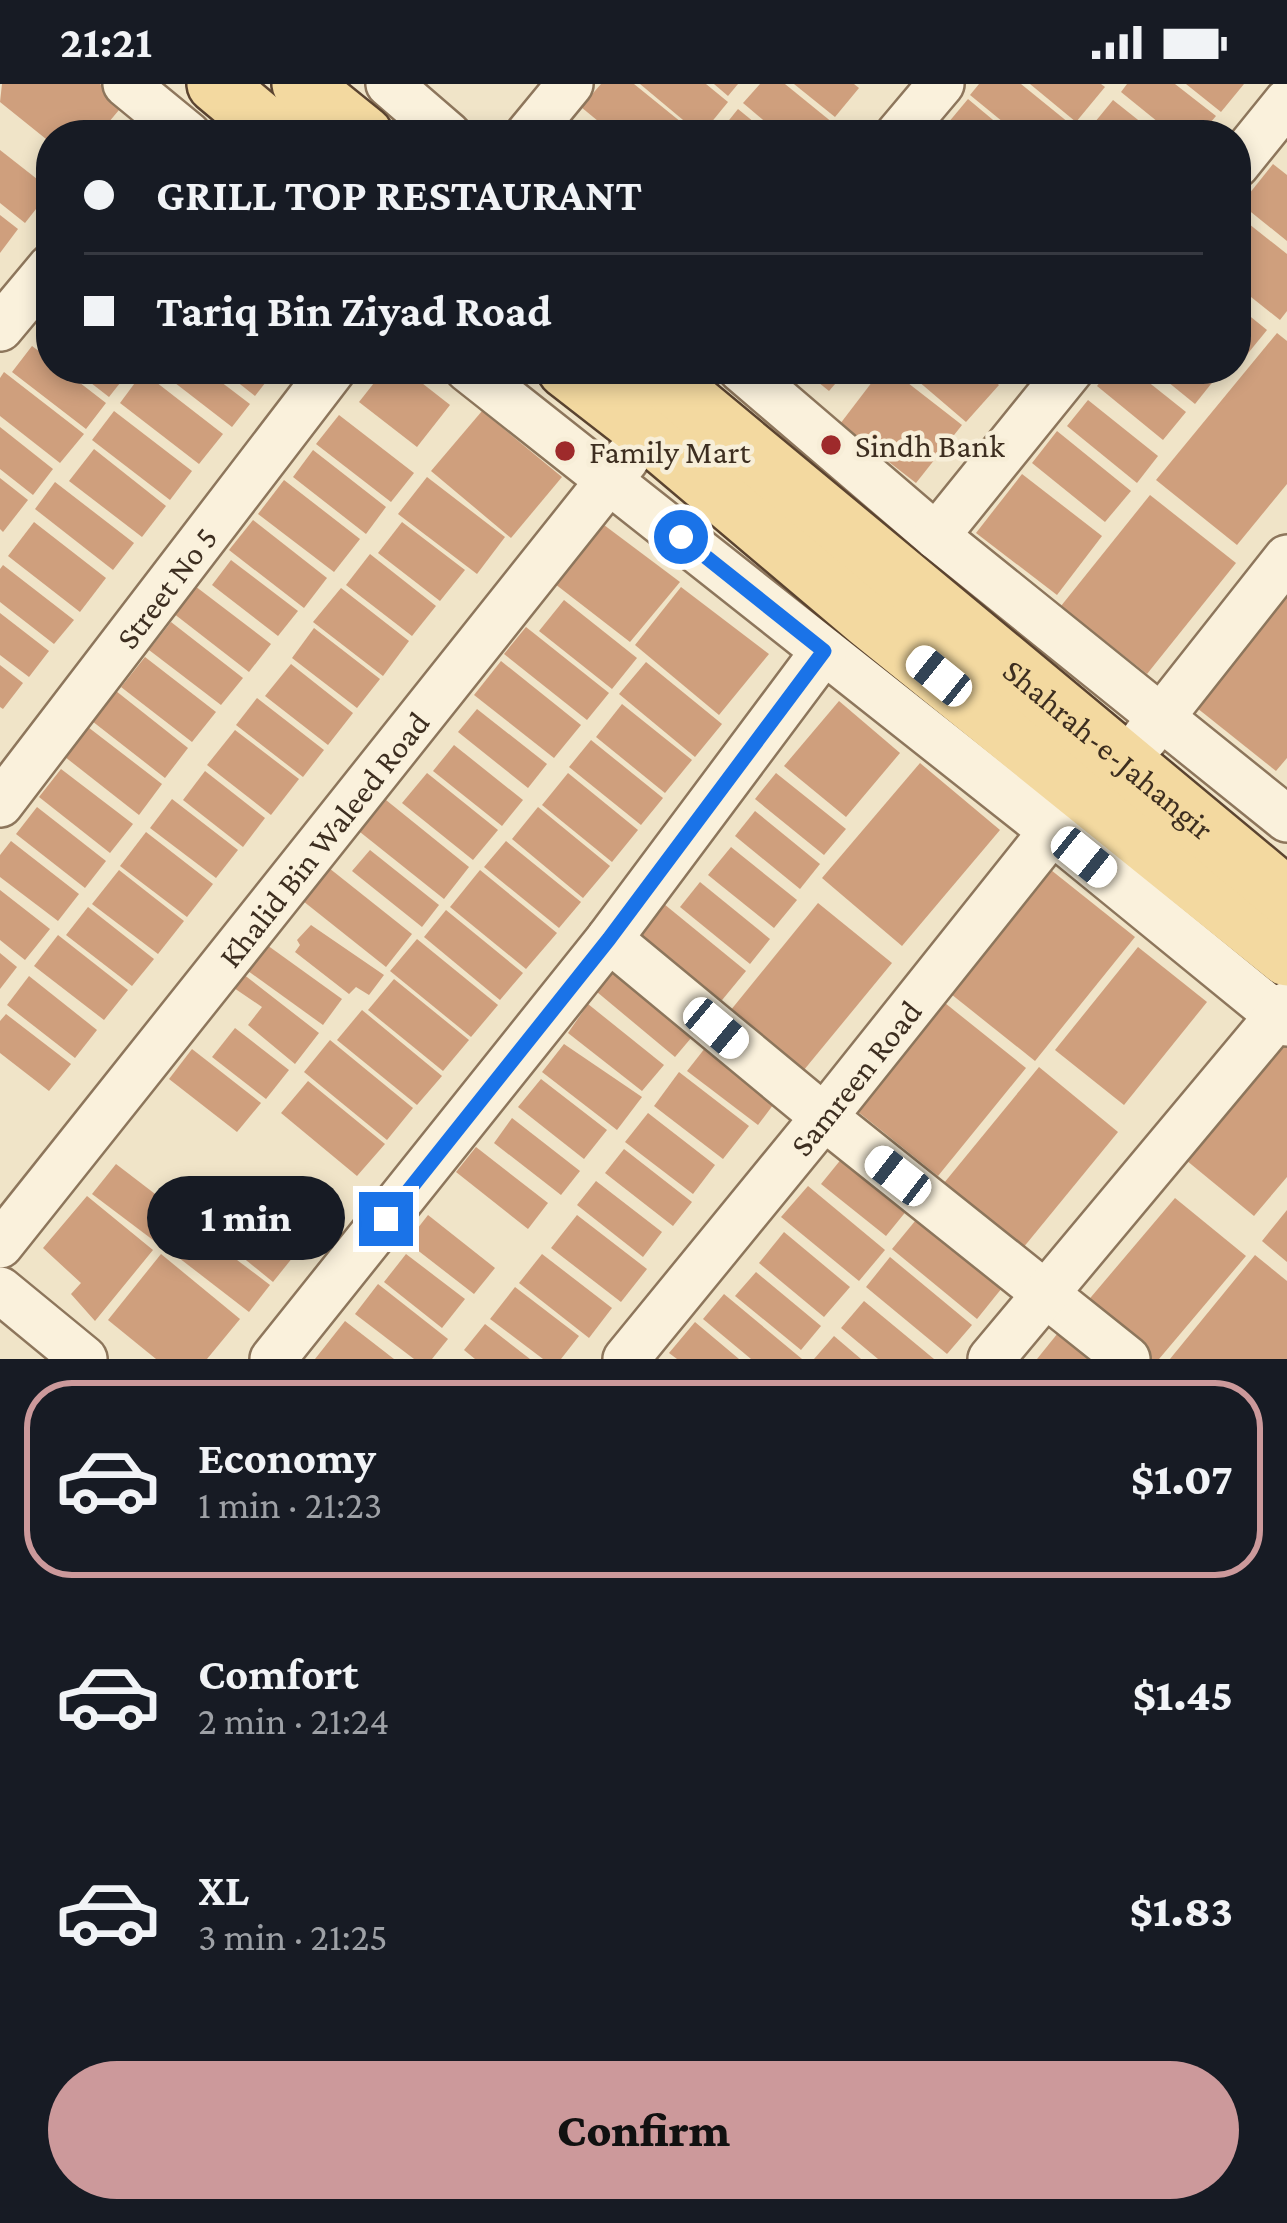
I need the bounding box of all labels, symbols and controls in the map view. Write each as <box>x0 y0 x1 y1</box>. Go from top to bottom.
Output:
text: 21:21 <box>60 17 152 67</box>
text: GRILL TOP RESTAURANT <box>156 170 642 220</box>
text: Tariq Bin Ziyad Road <box>156 286 552 336</box>
place label: Sindh Bank <box>855 427 1005 464</box>
marker: Sindh Bank <box>818 432 844 458</box>
place label: Family Mart <box>589 433 751 470</box>
marker: Family Mart <box>552 438 578 464</box>
route start <box>654 510 708 564</box>
street label: Street No 5 <box>108 519 225 656</box>
car <box>900 639 978 713</box>
street label: Shahrah-e-Jahangir <box>996 651 1221 847</box>
street label: Khalid Bin Waleed Road <box>211 704 437 974</box>
car <box>1045 820 1123 894</box>
car <box>677 991 755 1065</box>
street label: Samreen Road <box>782 993 929 1163</box>
car <box>859 1140 937 1212</box>
callout: 1 min <box>146 1177 344 1261</box>
route end <box>359 1192 413 1246</box>
text: 1 min <box>200 1196 292 1239</box>
icon: car <box>54 1425 162 1533</box>
text: Economy <box>198 1433 376 1483</box>
text: $1.07 <box>1131 1454 1233 1504</box>
text: 1 min · 21:23 <box>198 1483 382 1526</box>
icon: car <box>54 1641 162 1749</box>
text: Comfort <box>198 1649 359 1699</box>
text: $1.45 <box>1132 1670 1233 1720</box>
text: 2 min · 21:24 <box>198 1699 389 1742</box>
icon: car <box>54 1857 162 1965</box>
text: XL <box>198 1865 249 1915</box>
text: $1.83 <box>1130 1886 1233 1936</box>
text: 3 min · 21:25 <box>198 1915 388 1958</box>
button: Confirm <box>48 2061 1239 2199</box>

